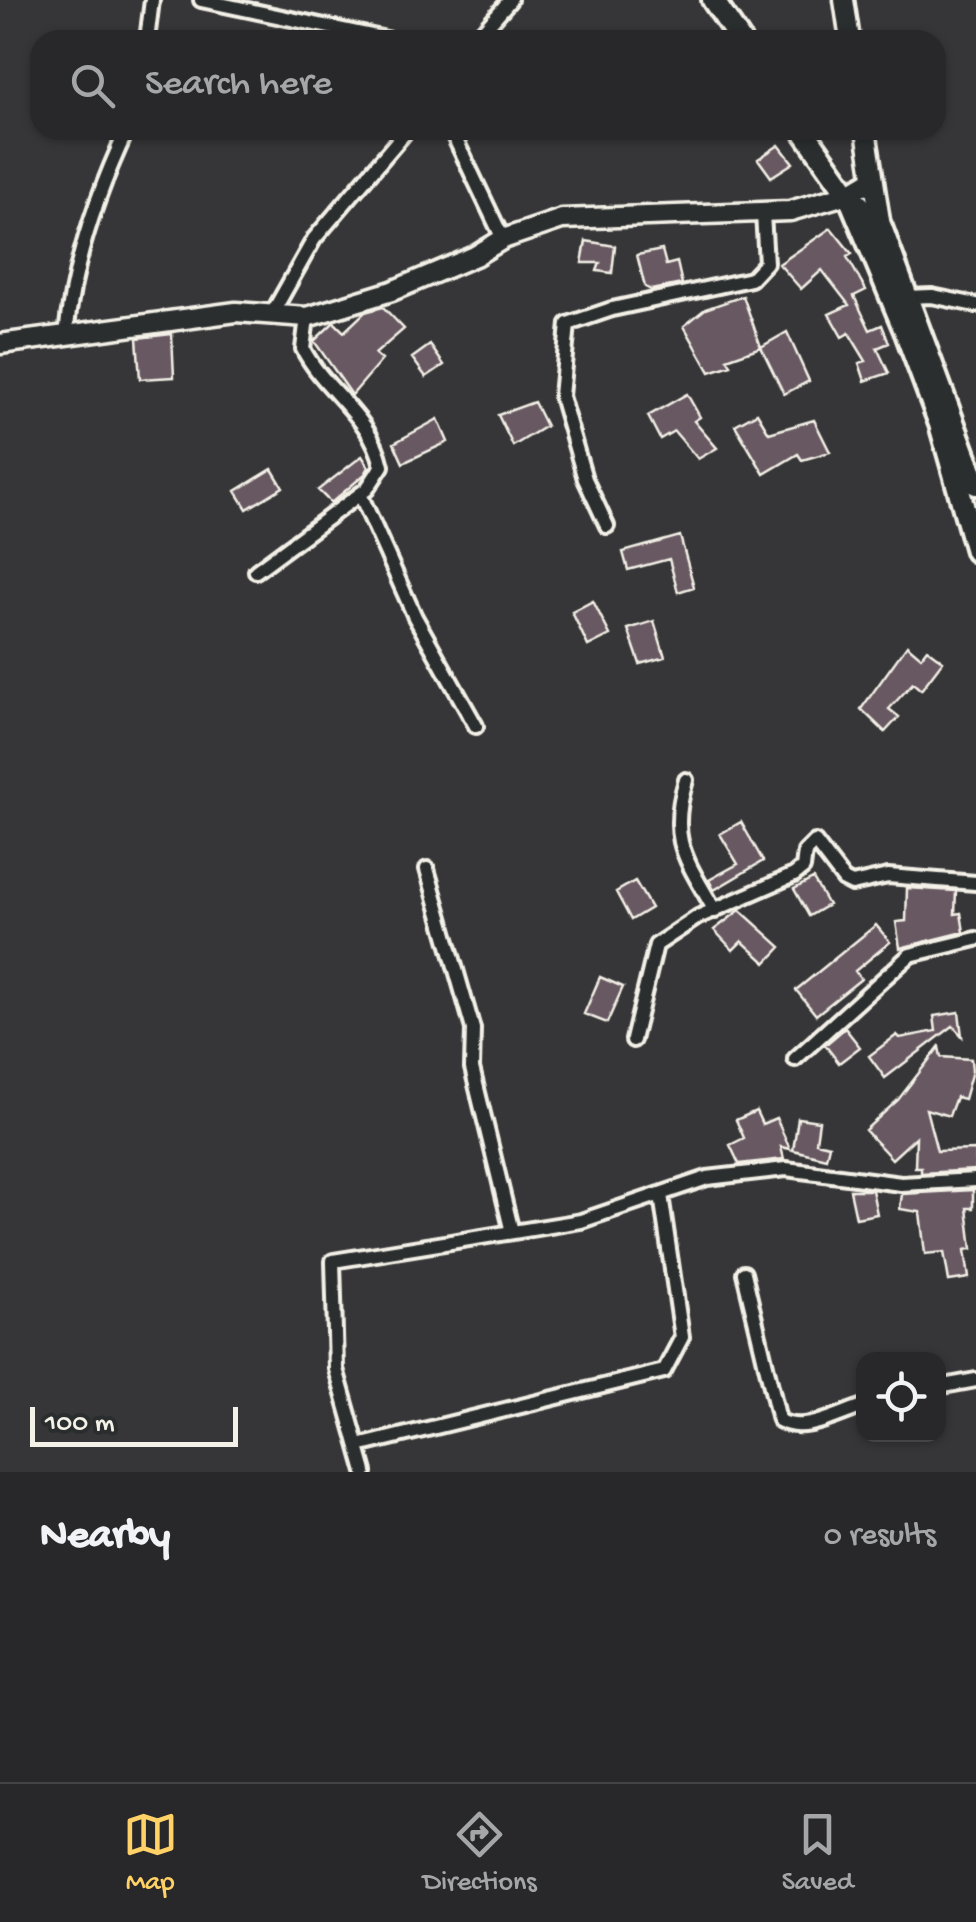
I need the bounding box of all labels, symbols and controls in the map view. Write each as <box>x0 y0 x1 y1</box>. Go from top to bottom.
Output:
search box <box>30 30 946 140</box>
icon: search <box>65 58 120 113</box>
text: Search here <box>145 63 332 107</box>
map controls <box>856 1352 946 1442</box>
button: locate <box>856 1352 946 1442</box>
scale bar <box>30 1402 238 1446</box>
text: 100 m <box>45 1408 115 1441</box>
text: Nearby <box>40 1513 170 1562</box>
text: 0 results <box>824 1518 936 1556</box>
tab: Map <box>123 1807 178 1900</box>
tab: Directions <box>423 1807 537 1900</box>
tab: Saved <box>782 1807 853 1900</box>

